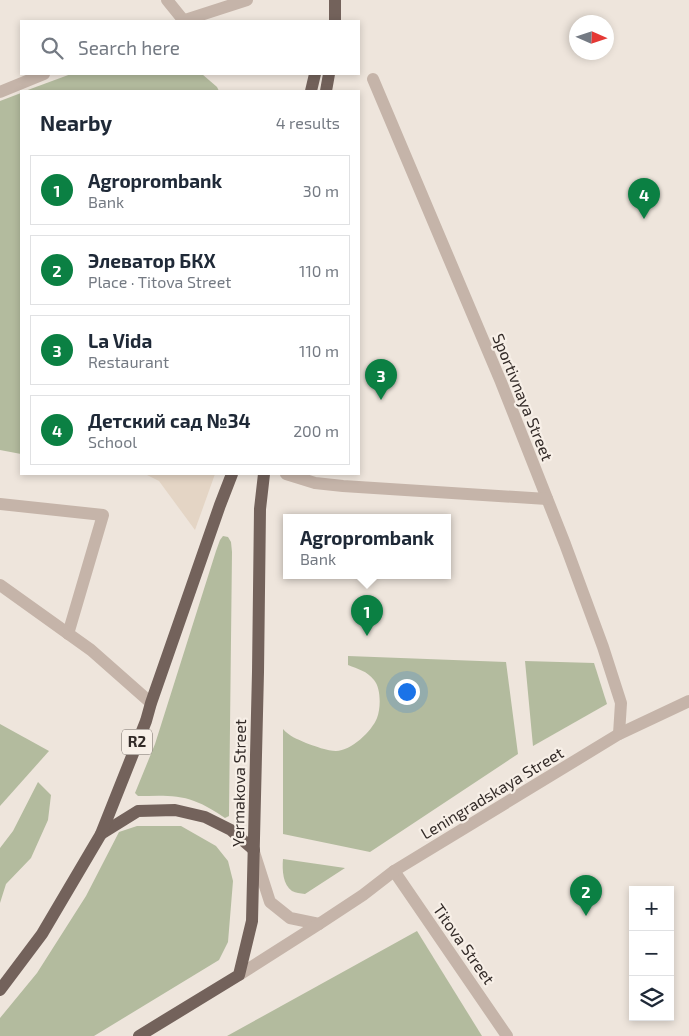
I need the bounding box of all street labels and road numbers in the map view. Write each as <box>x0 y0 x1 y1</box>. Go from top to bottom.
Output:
street label: Sportivnaya Street <box>489 330 558 463</box>
street label: Yermakova Street <box>228 719 249 847</box>
road number: R2 <box>122 730 152 754</box>
street label: Leningradskaya Street <box>417 742 566 843</box>
street label: Titova Street <box>430 900 499 987</box>

